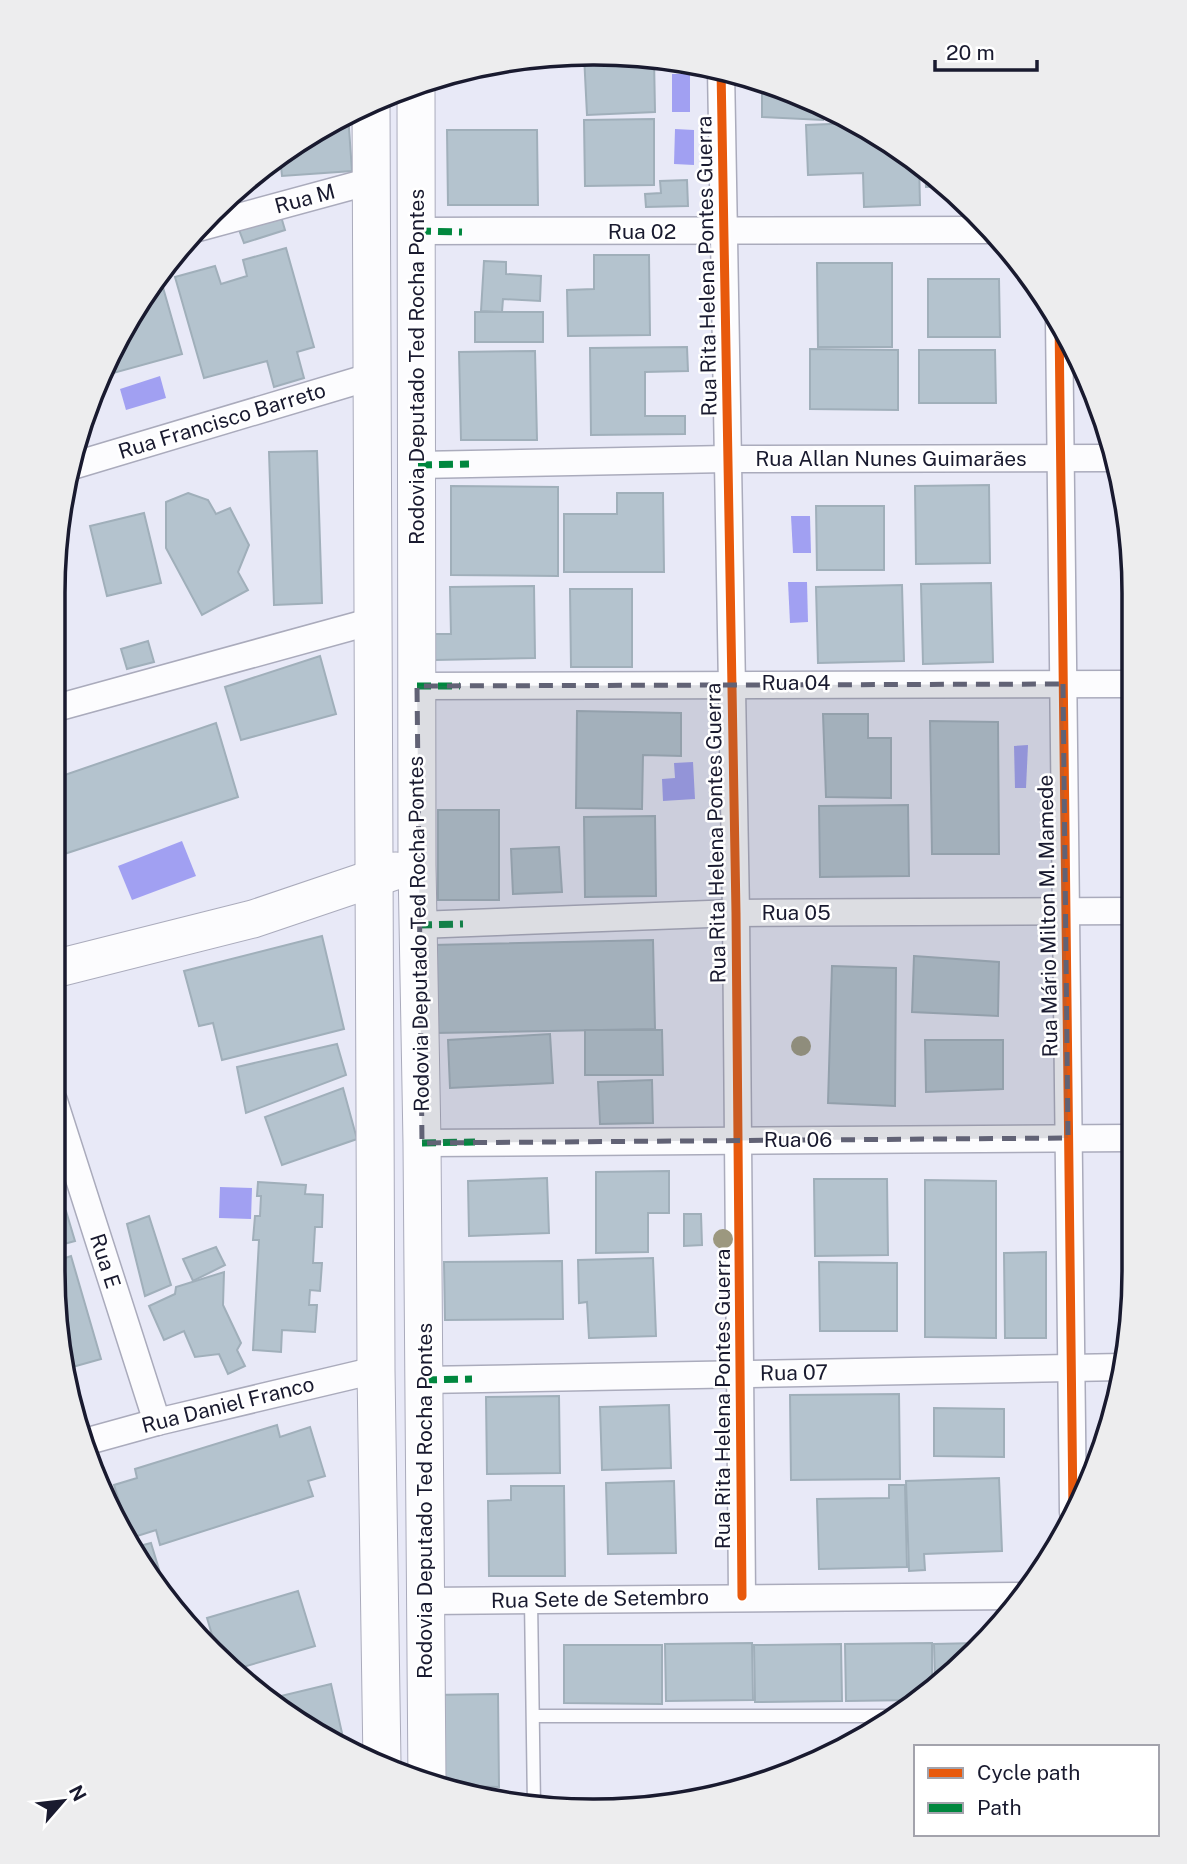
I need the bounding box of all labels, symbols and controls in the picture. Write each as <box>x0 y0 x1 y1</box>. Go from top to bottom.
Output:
scale bar <box>935 28 1036 72</box>
text: 20 m <box>946 40 995 65</box>
street label: Rua Rita Helena Pontes Guerra <box>691 116 722 417</box>
street label: Rua M <box>272 178 338 219</box>
street label: Rodovia Deputado Ted Rocha Pontes <box>404 189 429 545</box>
street label: Rua 02 <box>608 219 676 244</box>
street label: Rua Francisco Barreto <box>115 377 328 464</box>
street label: Rua Allan Nunes Guimarães <box>755 446 1027 471</box>
street label: Rua 04 <box>762 670 830 695</box>
street label: Rua Rita Helena Pontes Guerra <box>700 683 731 984</box>
street label: Rodovia Deputado Ted Rocha Pontes <box>403 756 434 1112</box>
street label: Rua Mário Milton M. Mamede <box>1033 774 1062 1058</box>
street label: Rua 05 <box>761 900 831 925</box>
street label: Rua 06 <box>764 1127 832 1152</box>
street label: Rua E <box>85 1230 126 1291</box>
street label: Rua Rita Helena Pontes Guerra <box>710 1249 735 1549</box>
street label: Rodovia Deputado Ted Rocha Pontes <box>412 1323 437 1679</box>
street label: Rua 07 <box>760 1359 828 1386</box>
street label: Rua Daniel Franco <box>139 1371 317 1438</box>
street label: Rua Sete de Setembro <box>491 1584 709 1613</box>
legend <box>914 1745 1159 1836</box>
text: Cycle path <box>977 1760 1080 1785</box>
north arrow <box>28 1766 98 1836</box>
text: N <box>65 1781 91 1805</box>
text: Path <box>977 1795 1022 1820</box>

